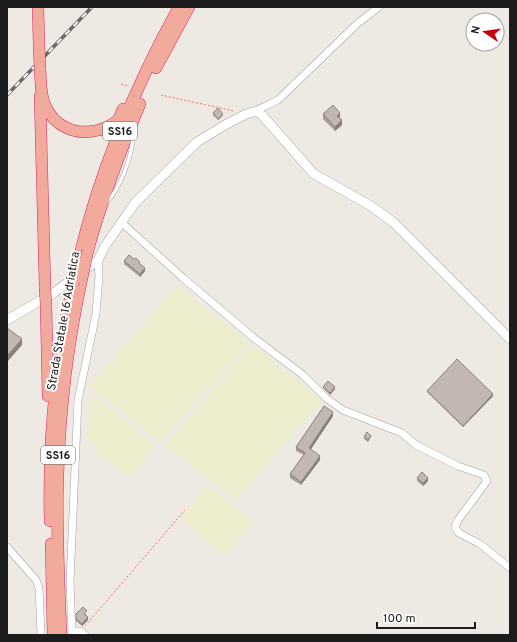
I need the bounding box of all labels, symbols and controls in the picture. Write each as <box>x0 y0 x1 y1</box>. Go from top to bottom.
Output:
north arrow <box>465 12 505 52</box>
text: N <box>469 25 484 35</box>
road number: SS16 <box>103 122 137 140</box>
street label: Strada Statale 16 Adriatica <box>44 250 84 392</box>
road number: SS16 <box>41 446 75 464</box>
scale bar <box>377 604 475 630</box>
text: 100 m <box>383 611 416 627</box>

